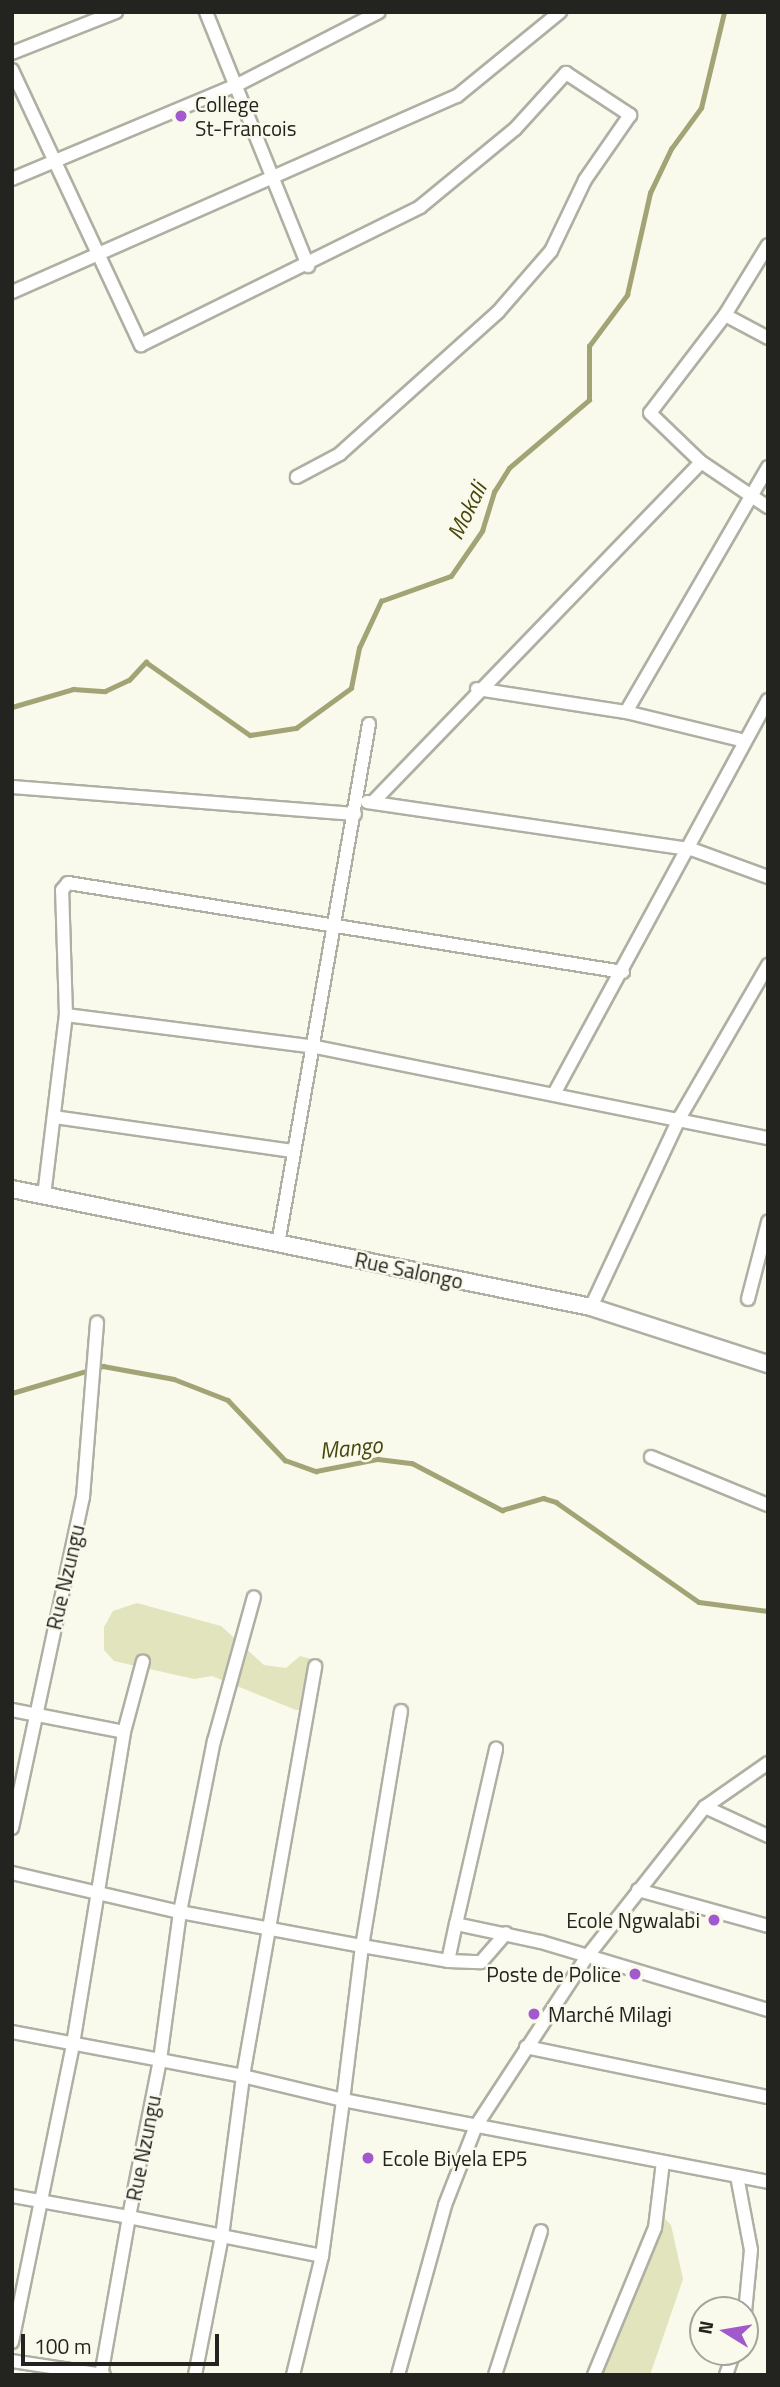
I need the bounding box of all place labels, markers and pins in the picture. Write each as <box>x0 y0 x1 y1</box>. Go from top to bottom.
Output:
place label: College St-Francois <box>195 91 296 141</box>
marker: College St-Francois <box>173 108 189 124</box>
place label: Ecole Ngwalabi <box>566 1907 700 1933</box>
marker: Ecole Ngwalabi <box>706 1912 722 1928</box>
place label: Poste de Police <box>486 1961 621 1987</box>
marker: Poste de Police <box>627 1966 643 1982</box>
place label: Marché Milagi <box>548 2001 672 2027</box>
marker: Marché Milagi <box>526 2006 542 2022</box>
place label: Ecole Biyela EP5 <box>382 2145 528 2171</box>
marker: Ecole Biyela EP5 <box>360 2150 376 2166</box>

